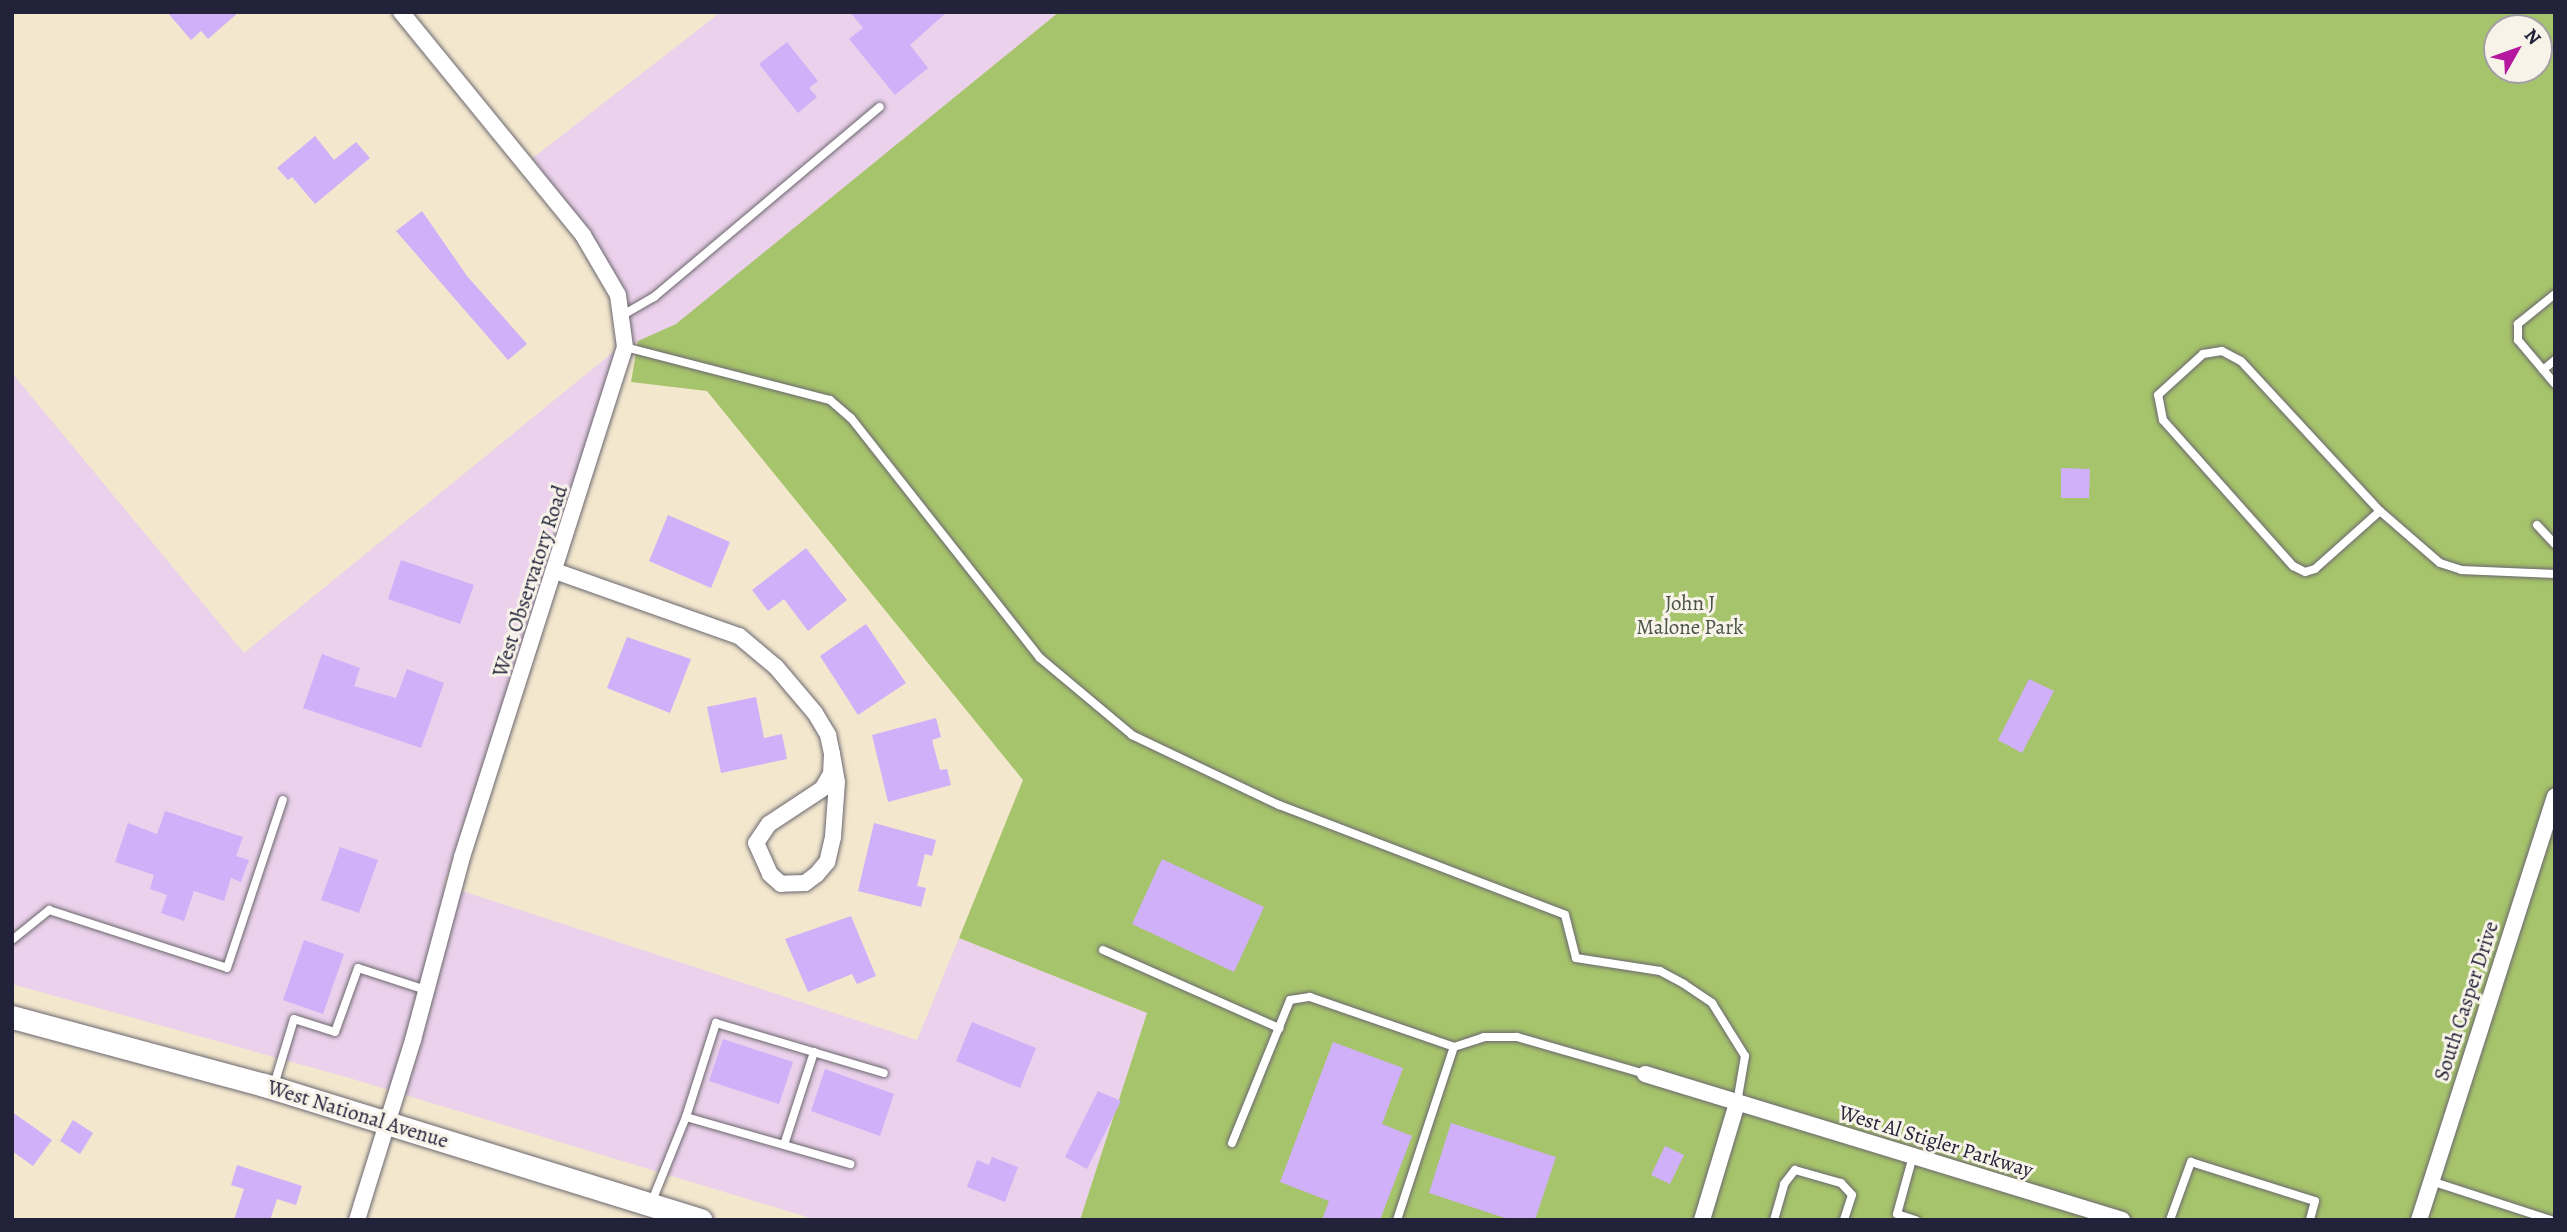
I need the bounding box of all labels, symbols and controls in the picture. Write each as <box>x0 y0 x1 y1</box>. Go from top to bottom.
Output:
north arrow <box>2483 14 2553 84</box>
text: N <box>2518 23 2547 50</box>
street label: West Observatory Road <box>487 482 573 680</box>
park label: John J Malone Park <box>1636 590 1744 640</box>
street label: South Casper Drive <box>2428 918 2504 1084</box>
street label: West National Avenue <box>265 1074 451 1154</box>
street label: West Al Stigler Parkway <box>1836 1099 2036 1183</box>

